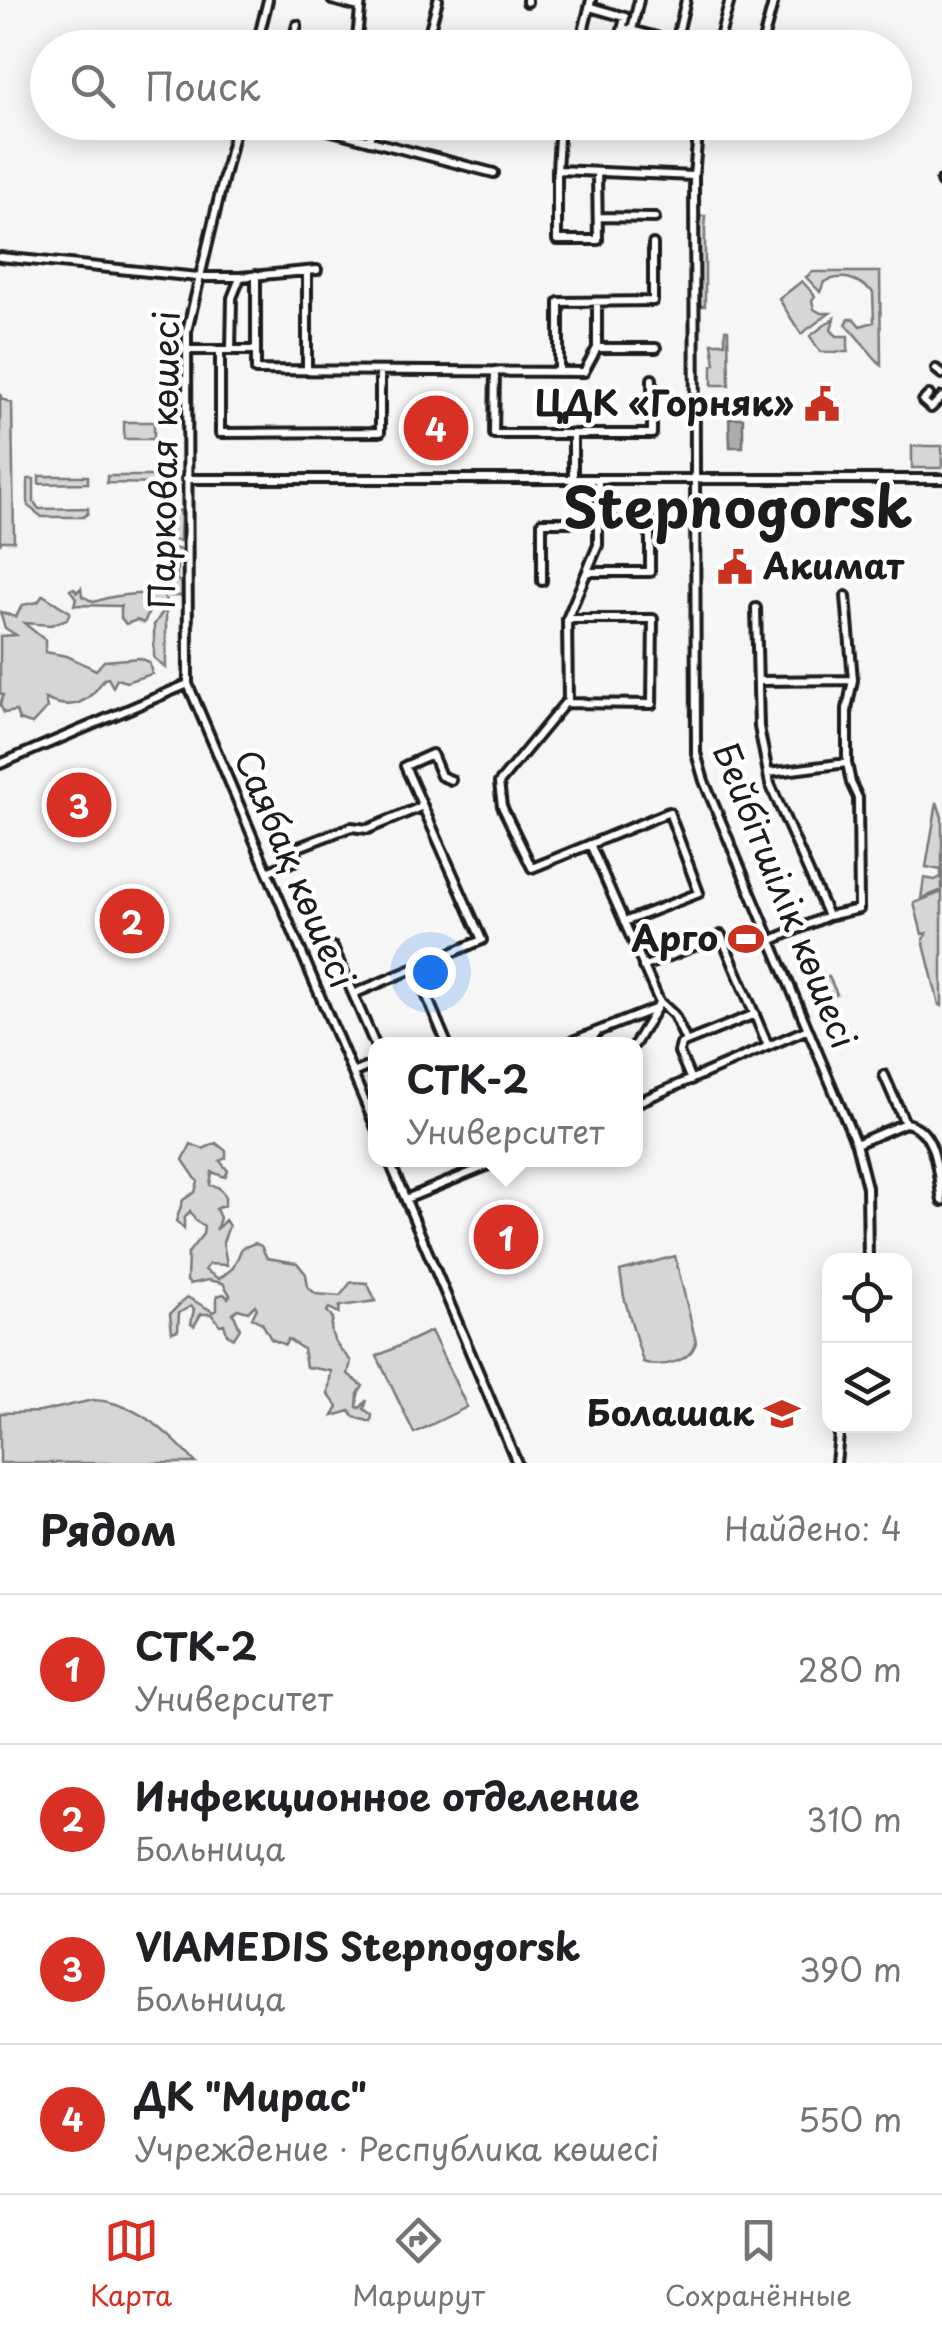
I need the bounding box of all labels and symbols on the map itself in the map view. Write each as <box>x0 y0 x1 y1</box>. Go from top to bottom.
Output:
street label: Парковая көшесі <box>133 310 192 610</box>
place label: ЦДК «Горняк» <box>535 375 794 428</box>
public building icon: ЦДК «Горняк» <box>803 385 841 423</box>
pin: 4 <box>404 390 468 466</box>
district label: Stepnogorsk <box>563 464 913 547</box>
place label: Акимат <box>762 538 905 591</box>
public building icon: Акимат <box>716 548 754 586</box>
street label: Бейбітшілік көшесі <box>701 734 872 1056</box>
street label: Саябақ көшесі <box>222 740 370 996</box>
pin: 3 <box>46 768 112 842</box>
pin: 2 <box>100 884 164 958</box>
place label: Арго <box>632 910 718 963</box>
sports icon: Арго <box>727 920 765 958</box>
your location <box>405 947 456 998</box>
pin: 1 <box>474 1200 538 1274</box>
place label: Болашак <box>587 1385 755 1438</box>
school or university icon: Болашак <box>763 1395 801 1433</box>

